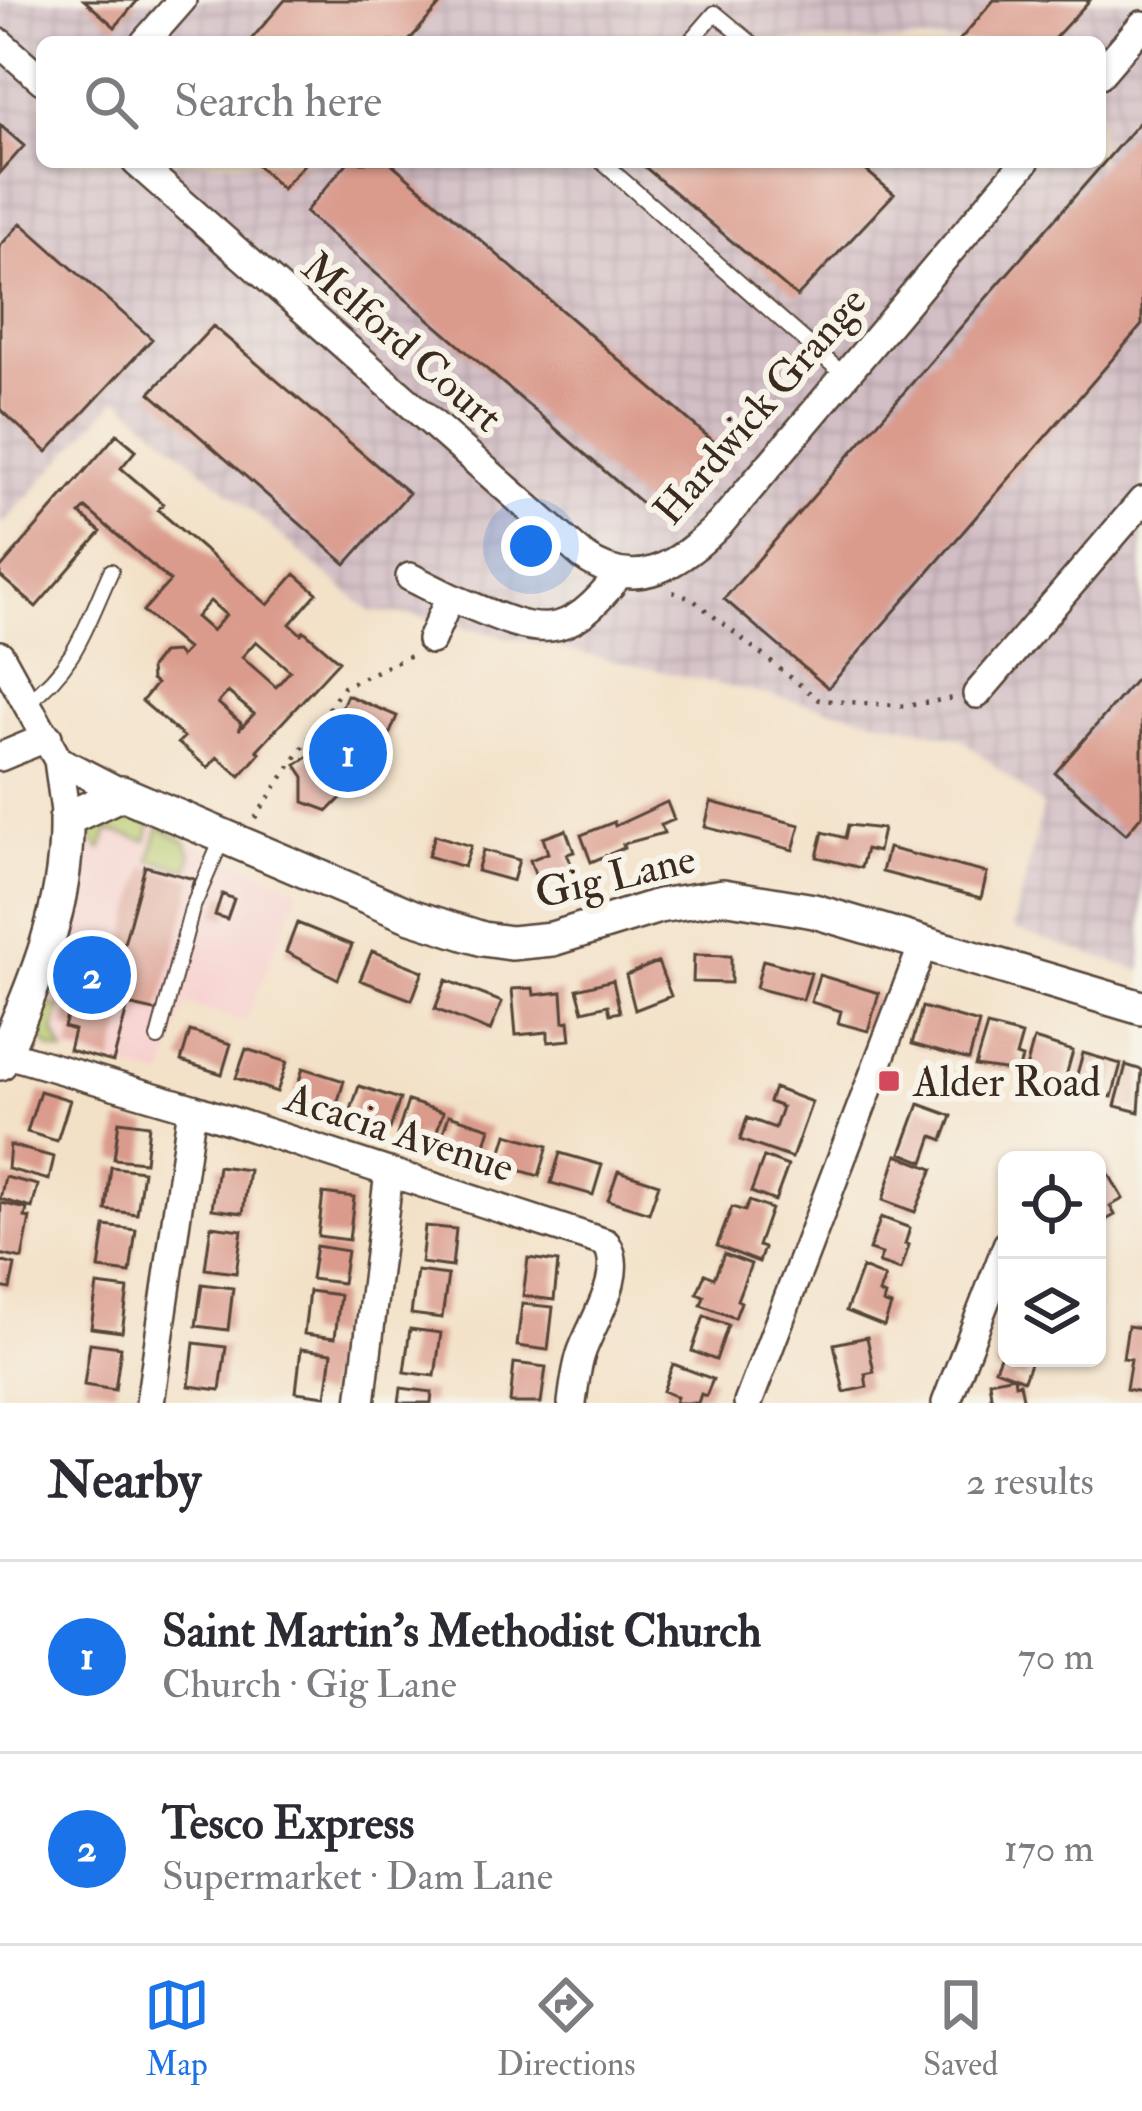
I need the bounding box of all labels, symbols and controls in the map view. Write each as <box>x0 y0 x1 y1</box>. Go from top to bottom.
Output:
search box <box>36 36 1106 168</box>
icon: search <box>78 69 144 135</box>
text: Search here <box>174 74 382 130</box>
street label: Melford Court <box>291 241 513 444</box>
street label: Hardwick Grange <box>643 277 878 536</box>
your location <box>501 516 561 576</box>
pin: 1 <box>309 708 387 798</box>
street label: Gig Lane <box>530 833 701 921</box>
pin: 2 <box>53 930 131 1020</box>
place label: Alder Road <box>912 1057 1101 1109</box>
marker: Alder Road <box>876 1068 902 1094</box>
street label: Acacia Avenue <box>278 1071 520 1194</box>
map controls <box>998 1151 1106 1367</box>
button: locate <box>998 1151 1106 1259</box>
button: layers <box>998 1259 1106 1367</box>
text: Nearby <box>48 1449 201 1513</box>
text: 2 results <box>966 1457 1094 1506</box>
text: Saint Martin's Methodist Church <box>162 1604 761 1660</box>
text: 1 <box>80 1632 94 1681</box>
text: 70 m <box>1018 1632 1094 1681</box>
text: Church · Gig Lane <box>162 1660 457 1709</box>
text: Tesco Express <box>162 1796 414 1852</box>
text: 2 <box>77 1824 97 1873</box>
text: 170 m <box>1004 1824 1094 1873</box>
text: Supermarket · Dam Lane <box>162 1852 553 1901</box>
tab: Map <box>144 1972 210 2085</box>
tab: Directions <box>497 1972 636 2085</box>
tab: Saved <box>923 1972 998 2085</box>

